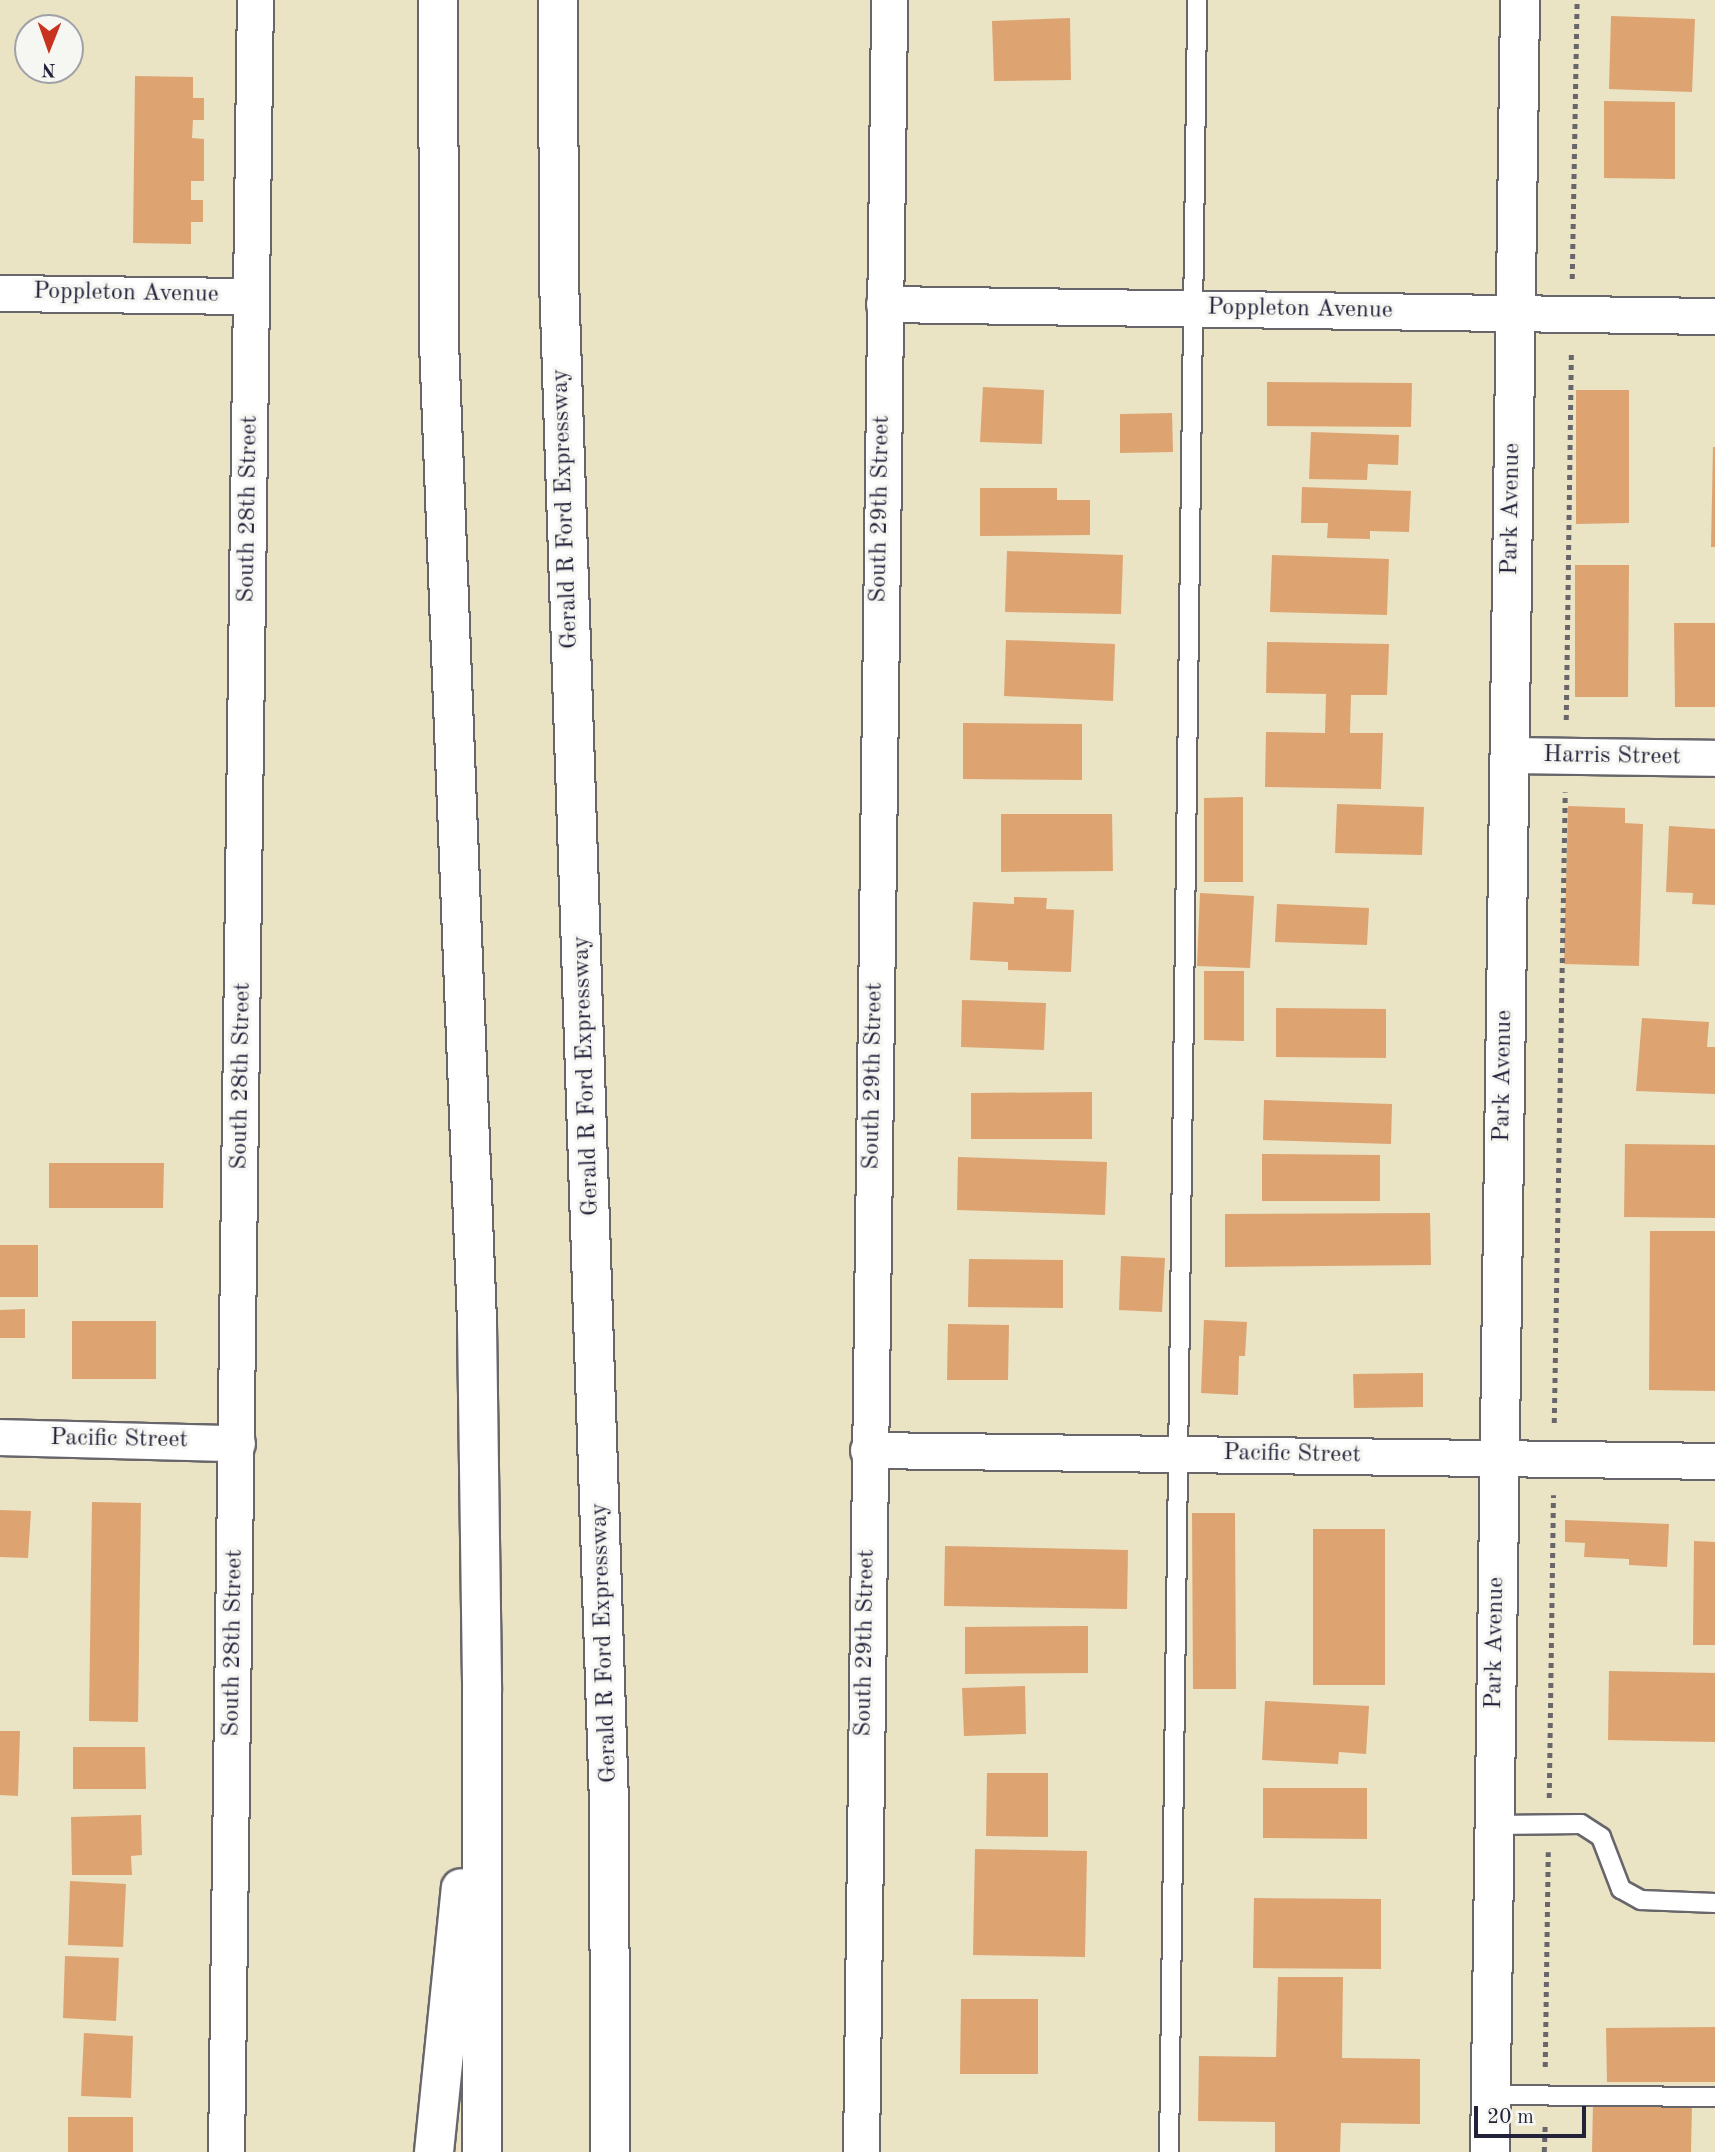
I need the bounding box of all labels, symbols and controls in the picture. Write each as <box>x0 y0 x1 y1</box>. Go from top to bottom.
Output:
north arrow <box>14 14 84 84</box>
text: N <box>41 59 56 78</box>
street label: Poppleton Avenue <box>33 278 219 310</box>
street label: Poppleton Avenue <box>1207 294 1393 326</box>
street label: Gerald R Ford Expressway <box>547 368 585 650</box>
street label: South 28th Street <box>233 415 265 603</box>
street label: South 29th Street <box>865 415 897 603</box>
street label: Park Avenue <box>1496 443 1528 575</box>
street label: Harris Street <box>1543 741 1681 773</box>
street label: Gerald R Ford Expressway <box>568 935 606 1217</box>
street label: South 28th Street <box>226 982 258 1170</box>
street label: South 29th Street <box>858 982 890 1170</box>
street label: Park Avenue <box>1488 1010 1520 1142</box>
street label: Pacific Street <box>50 1424 188 1456</box>
street label: Pacific Street <box>1223 1439 1361 1471</box>
street label: Gerald R Ford Expressway <box>586 1502 624 1784</box>
street label: South 28th Street <box>218 1549 250 1737</box>
street label: South 29th Street <box>850 1549 882 1737</box>
street label: Park Avenue <box>1480 1577 1512 1709</box>
scale bar <box>1477 2092 1589 2136</box>
text: 20 m <box>1487 2107 1534 2128</box>

